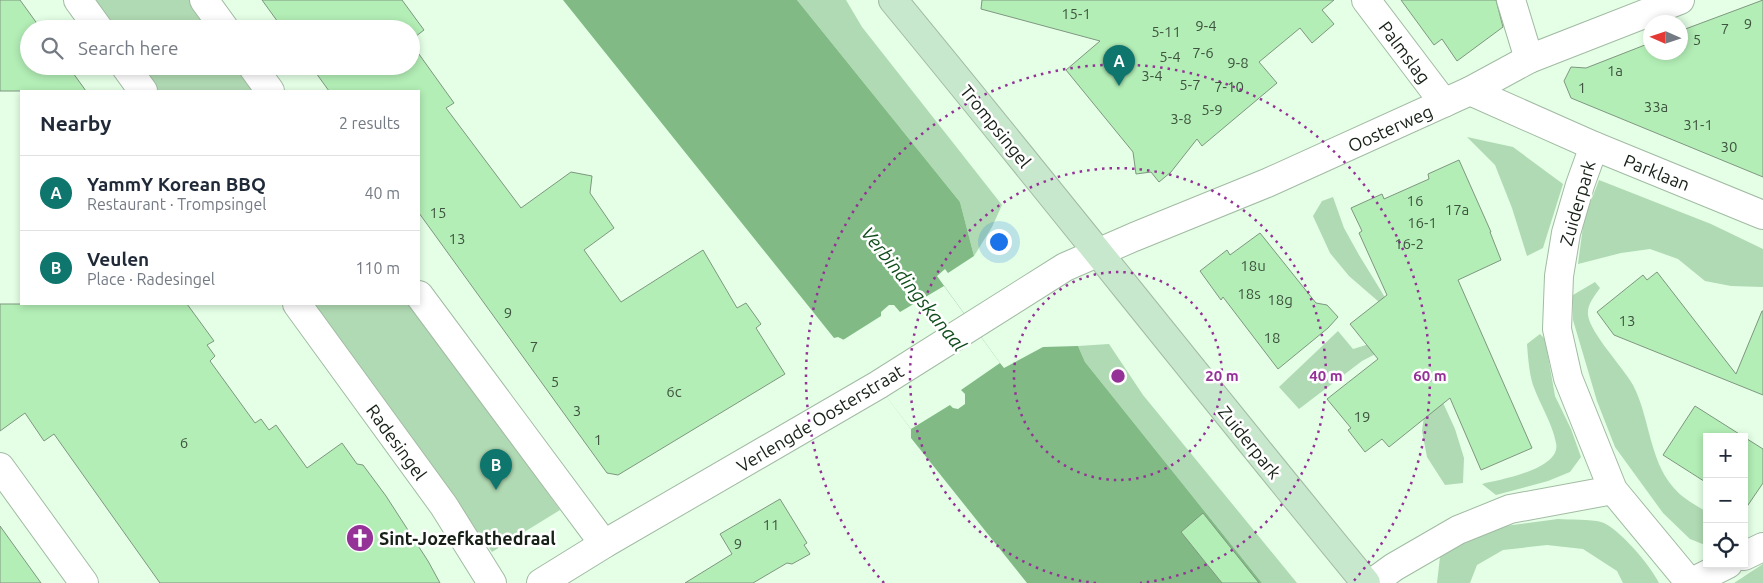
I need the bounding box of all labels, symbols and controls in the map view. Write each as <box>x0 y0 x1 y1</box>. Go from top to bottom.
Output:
house number: 15-1 <box>1061 5 1091 22</box>
north arrow <box>1643 15 1688 60</box>
house number: 9 <box>1744 15 1752 32</box>
house number: 9-4 <box>1195 17 1217 34</box>
street label: Palmslag <box>1375 17 1435 87</box>
search box <box>20 20 420 75</box>
house number: 7 <box>1721 20 1729 37</box>
house number: 5-11 <box>1151 23 1181 40</box>
house number: 5 <box>1693 31 1701 48</box>
icon: search <box>38 34 66 62</box>
text: Search here <box>78 37 178 59</box>
house number: 7-6 <box>1192 44 1214 61</box>
pin: A <box>1103 45 1135 86</box>
house number: 5-4 <box>1159 48 1181 65</box>
house number: 9-8 <box>1227 54 1249 71</box>
house number: 1a <box>1607 62 1623 79</box>
house number: 3-4 <box>1141 67 1163 84</box>
house number: 5-7 <box>1179 76 1201 93</box>
house number: 7-10 <box>1214 78 1244 95</box>
house number: 1 <box>1578 79 1586 96</box>
street label: Trompsingel <box>957 81 1035 171</box>
house number: 33a <box>1644 98 1668 115</box>
street label: Oosterweg <box>1345 100 1435 156</box>
house number: 5-9 <box>1201 101 1223 118</box>
house number: 3-8 <box>1170 110 1192 127</box>
text: Nearby <box>40 111 111 135</box>
text: 2 results <box>339 114 400 132</box>
house number: 31-1 <box>1683 116 1713 133</box>
house number: 30 <box>1721 138 1737 155</box>
street label: Parklaan <box>1621 150 1693 194</box>
street label: Zuiderpark <box>1555 158 1599 248</box>
text: YammY Korean BBQ <box>87 173 266 195</box>
text: A <box>50 184 62 202</box>
text: 40 m <box>364 184 400 202</box>
house number: 16 <box>1407 192 1423 209</box>
text: Restaurant · Trompsingel <box>87 195 266 213</box>
house number: 17a <box>1445 201 1469 218</box>
house number: 15 <box>430 204 446 221</box>
house number: 16-1 <box>1407 214 1437 231</box>
water label: Verbindingskanaal <box>857 222 971 356</box>
your location <box>986 229 1012 255</box>
house number: 13 <box>449 230 465 247</box>
house number: 16-2 <box>1394 235 1424 252</box>
text: Veulen <box>87 248 149 270</box>
house number: 18u <box>1240 257 1266 274</box>
text: B <box>51 259 61 277</box>
text: 110 m <box>355 259 400 277</box>
text: Place · Radesingel <box>87 270 215 288</box>
house number: 18s <box>1237 285 1261 302</box>
house number: 18g <box>1267 291 1293 308</box>
house number: 9 <box>504 304 512 321</box>
house number: 13 <box>1619 312 1635 329</box>
house number: 18 <box>1264 329 1280 346</box>
house number: 7 <box>530 338 538 355</box>
street label: Verlengde Oosterstraat <box>733 360 907 476</box>
centre of rings <box>1109 367 1127 385</box>
text: 20 m <box>1205 367 1239 384</box>
text: 40 m <box>1309 367 1343 384</box>
text: 60 m <box>1413 367 1447 384</box>
house number: 5 <box>551 373 559 390</box>
house number: 6c <box>666 383 682 400</box>
street label: Radesingel <box>363 400 431 484</box>
house number: 3 <box>573 402 581 419</box>
street label: Zuiderpark <box>1215 402 1285 482</box>
house number: 19 <box>1354 408 1370 425</box>
house number: 1 <box>594 431 602 448</box>
map controls <box>1703 433 1748 568</box>
button: + <box>1703 433 1748 478</box>
house number: 6 <box>180 434 188 451</box>
pin: B <box>480 449 512 490</box>
button: − <box>1703 478 1748 523</box>
house number: 11 <box>763 516 779 533</box>
church icon: Sint-Jozefkathedraal <box>345 523 375 553</box>
button: locate <box>1703 523 1748 568</box>
place label: Sint-Jozefkathedraal <box>379 528 556 548</box>
house number: 9 <box>734 535 742 552</box>

